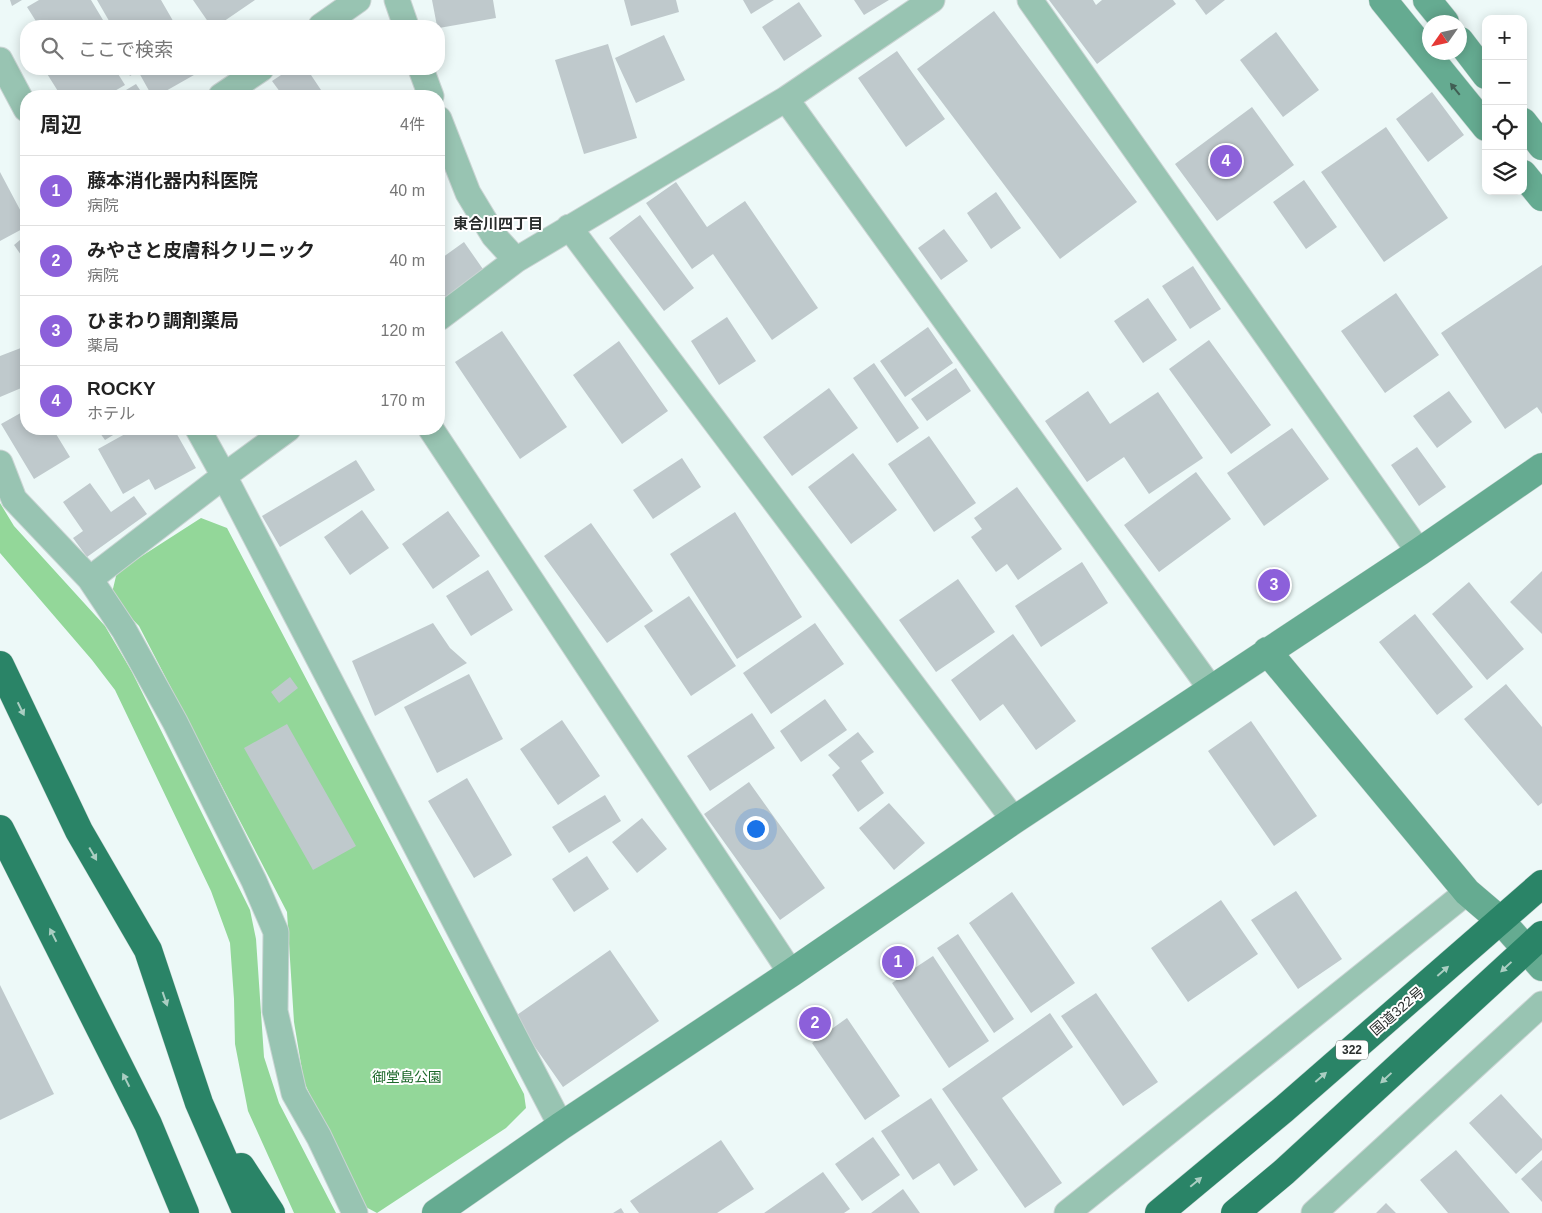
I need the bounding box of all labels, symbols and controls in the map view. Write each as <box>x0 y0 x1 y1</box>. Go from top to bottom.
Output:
north arrow <box>1422 15 1467 60</box>
map controls <box>1482 15 1527 195</box>
button: + <box>1482 15 1527 60</box>
search box <box>20 20 445 75</box>
icon: search <box>38 34 66 62</box>
text: ここで検索 <box>78 39 173 60</box>
button: − <box>1482 60 1527 105</box>
one-way arrow <box>1450 83 1461 96</box>
button: locate <box>1482 105 1527 150</box>
text: 周辺 <box>40 113 82 136</box>
text: 4件 <box>400 116 425 133</box>
pin: 4 <box>1210 142 1242 180</box>
button: layers <box>1482 150 1527 195</box>
text: 藤本消化器内科医院 <box>87 170 258 191</box>
text: 1 <box>52 182 60 199</box>
text: 40 m <box>389 182 425 199</box>
text: 病院 <box>87 197 119 214</box>
district label: 東合川四丁目 <box>453 215 543 232</box>
text: みやさと皮膚科クリニック <box>87 240 315 261</box>
text: 2 <box>52 252 60 269</box>
text: 40 m <box>389 252 425 269</box>
text: 病院 <box>87 267 119 284</box>
text: ひまわり調剤薬局 <box>87 310 239 331</box>
text: 3 <box>52 322 60 339</box>
text: 120 m <box>381 322 425 339</box>
text: 薬局 <box>87 337 119 354</box>
text: ROCKY <box>87 378 156 399</box>
text: 4 <box>52 392 60 409</box>
text: 170 m <box>381 392 425 409</box>
text: ホテル <box>87 405 135 422</box>
pin: 3 <box>1258 566 1290 604</box>
one-way arrow <box>17 701 25 716</box>
your location <box>743 816 769 842</box>
one-way arrow <box>89 847 97 862</box>
one-way arrow <box>49 928 57 942</box>
pin: 1 <box>882 943 914 981</box>
one-way arrow <box>1500 962 1512 973</box>
one-way arrow <box>1437 965 1450 976</box>
street label: 国道322号 <box>1367 984 1427 1038</box>
one-way arrow <box>161 992 169 1007</box>
pin: 2 <box>799 1004 831 1042</box>
road number: 322 <box>1336 1040 1368 1060</box>
park label: 御堂島公園 <box>372 1069 442 1085</box>
one-way arrow <box>1314 1072 1327 1083</box>
one-way arrow <box>1380 1072 1393 1083</box>
one-way arrow <box>122 1073 130 1088</box>
one-way arrow <box>1190 1176 1203 1187</box>

